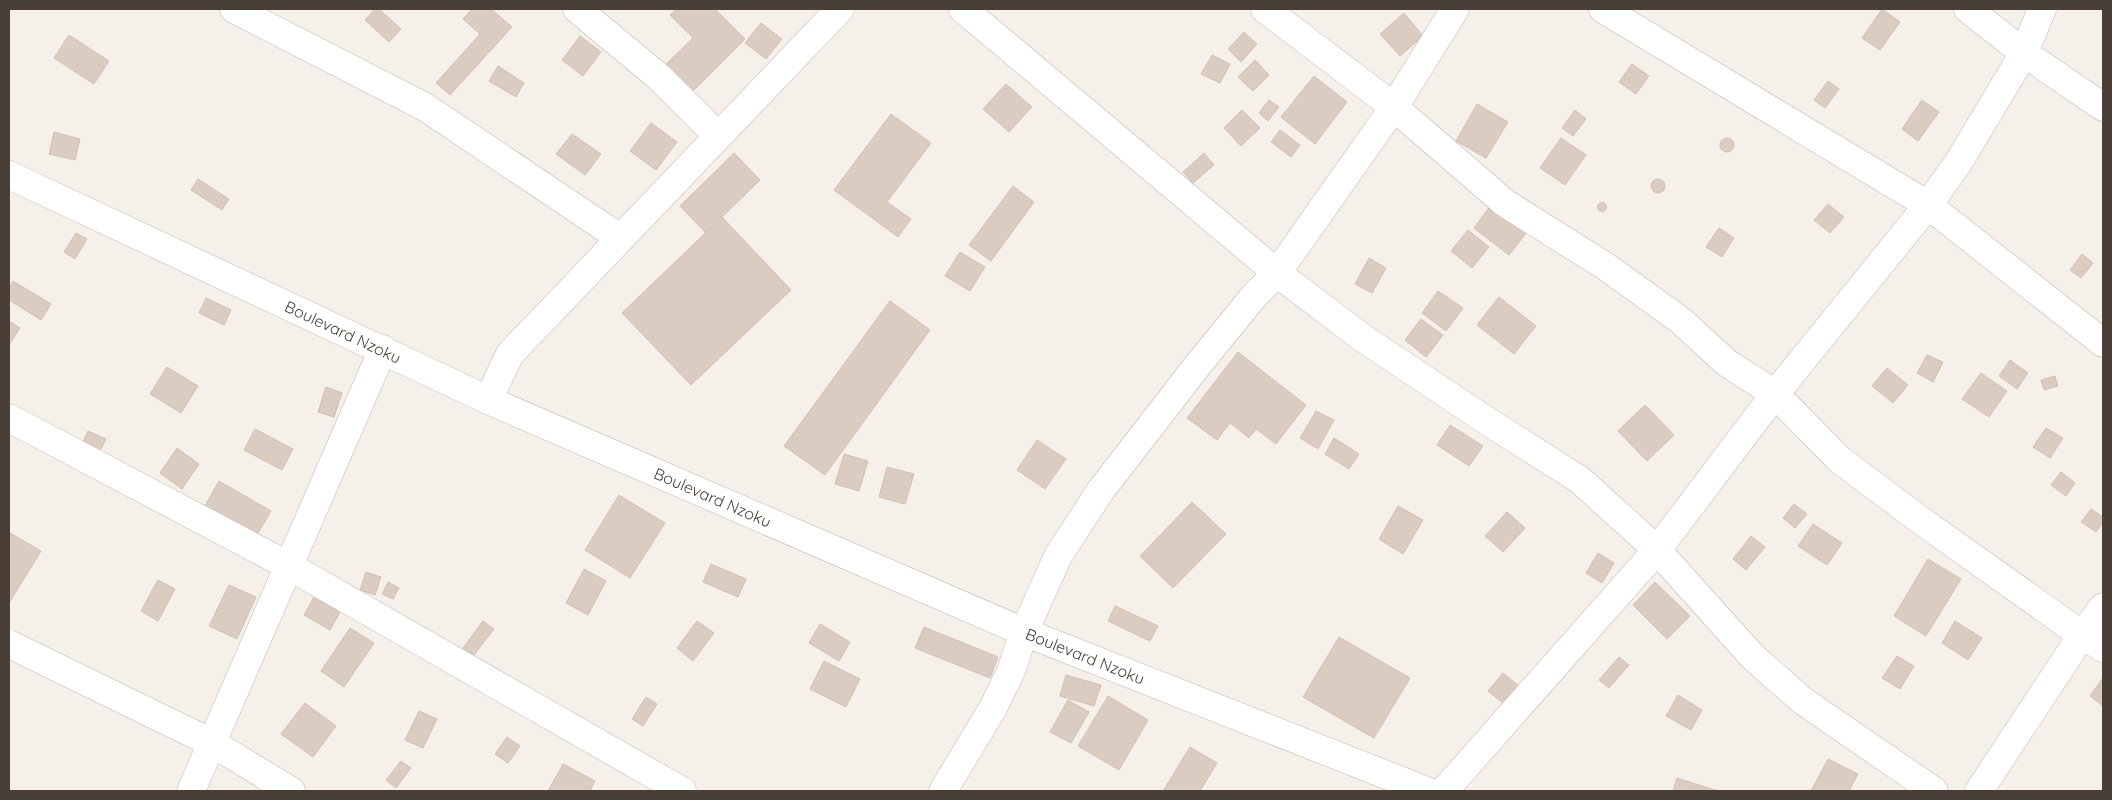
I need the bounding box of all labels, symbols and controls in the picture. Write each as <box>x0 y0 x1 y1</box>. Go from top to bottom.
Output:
street label: Boulevard Nzoku <box>282 296 404 368</box>
street label: Boulevard Nzoku <box>651 463 775 531</box>
street label: Boulevard Nzoku <box>1023 624 1147 689</box>

